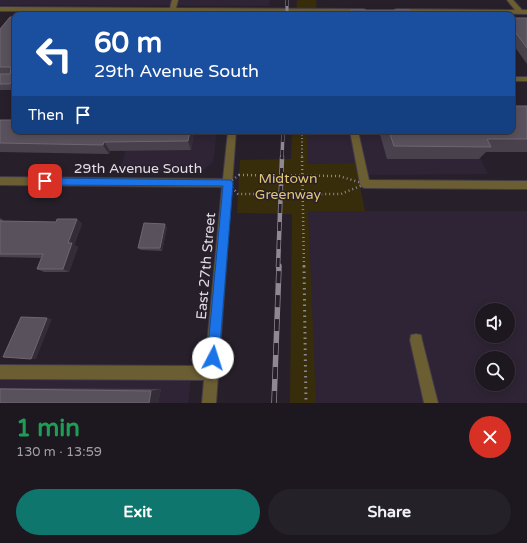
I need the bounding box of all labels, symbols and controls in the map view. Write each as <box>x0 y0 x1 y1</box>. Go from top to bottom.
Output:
text: 60 m <box>94 26 162 60</box>
icon: left <box>28 28 80 80</box>
text: 29th Avenue South <box>94 60 259 82</box>
icon: arrive <box>72 104 94 126</box>
text: Then <box>28 106 64 124</box>
street label: 29th Avenue South <box>74 160 202 177</box>
pin <box>28 164 62 198</box>
icon: arrive <box>34 170 56 192</box>
park label: Midtown Greenway <box>255 170 322 203</box>
street label: East 27th Street <box>193 211 219 320</box>
map controls <box>475 303 515 391</box>
button: sound <box>475 303 515 343</box>
position arrow <box>192 337 234 379</box>
button: search <box>475 351 515 391</box>
text: 1 min <box>16 414 80 443</box>
button: close <box>469 416 511 458</box>
text: 130 m · 13:59 <box>16 444 102 460</box>
button: Exit <box>16 489 260 535</box>
button: Share <box>268 489 511 535</box>

